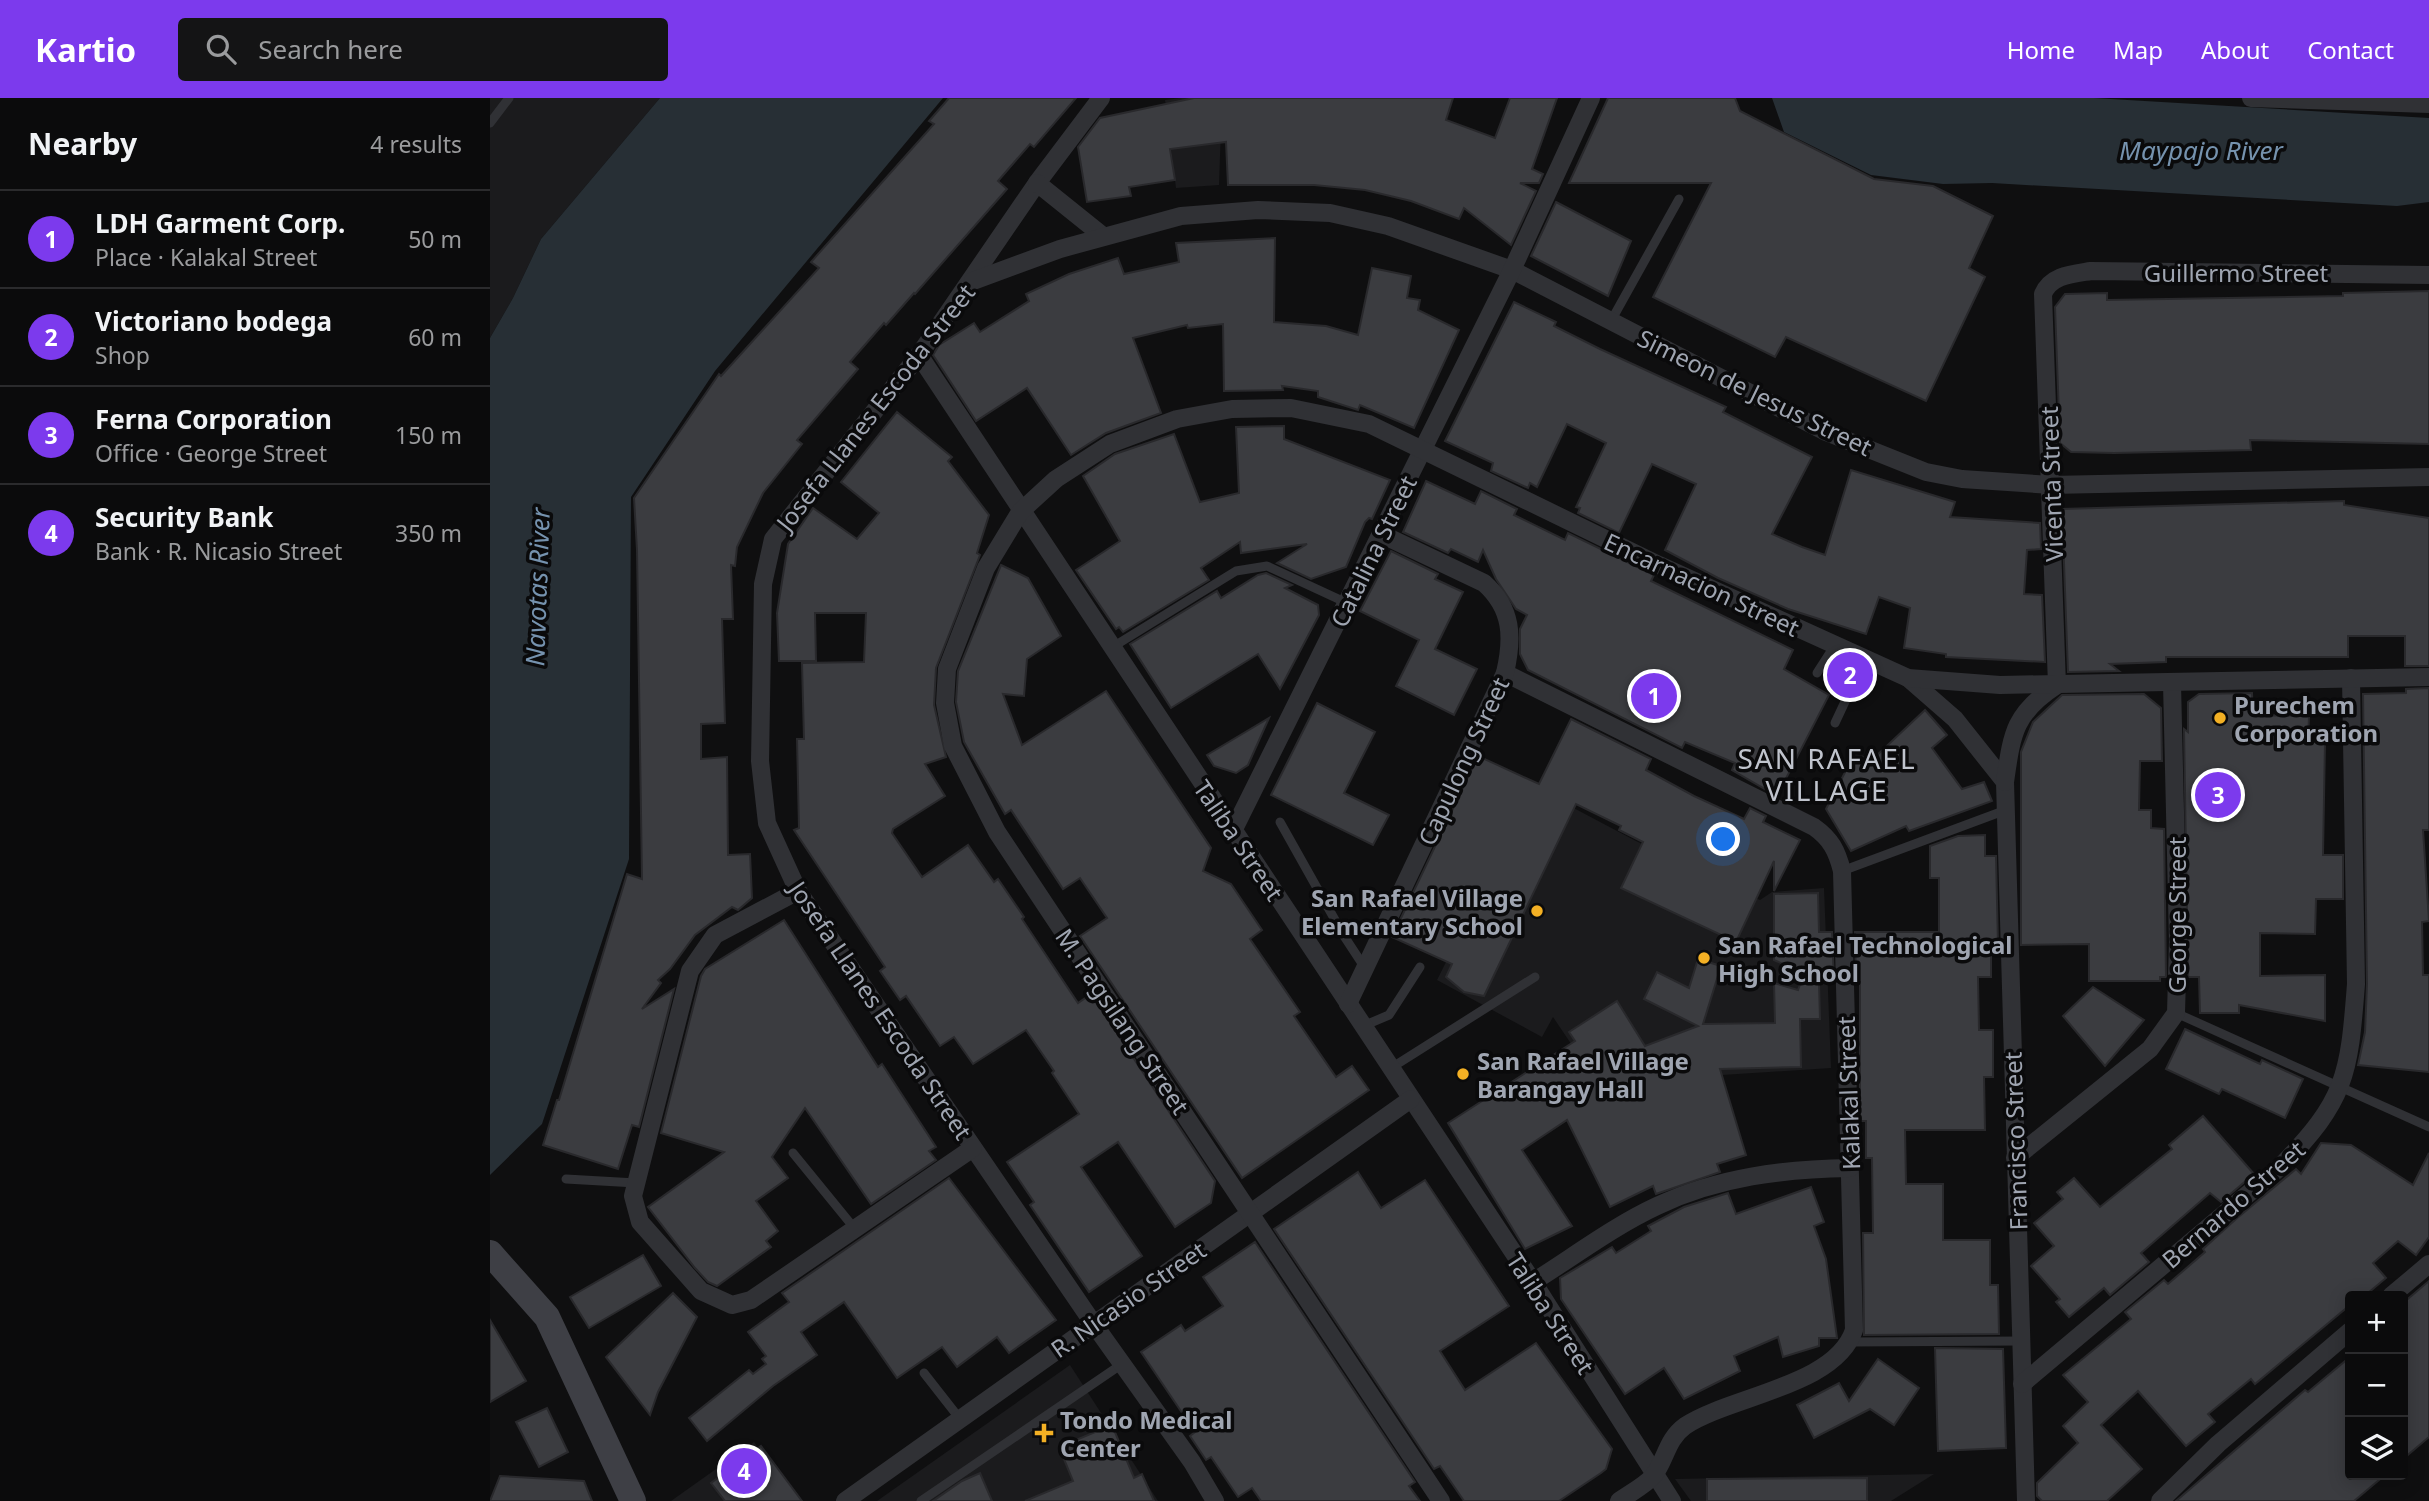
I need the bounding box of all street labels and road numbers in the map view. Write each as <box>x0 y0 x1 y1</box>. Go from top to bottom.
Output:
street label: Guillermo Street <box>2144 256 2329 289</box>
street label: Josefa Llanes Escoda Street <box>767 277 982 539</box>
street label: Simeon de Jesus Street <box>1632 321 1878 463</box>
street label: Vicenta Street <box>2032 405 2070 562</box>
street label: Catalina Street <box>1322 469 1424 632</box>
street label: Encarnacion Street <box>1599 524 1805 644</box>
street label: Capulong Street <box>1410 671 1517 850</box>
street label: Taliba Street <box>1187 773 1292 907</box>
street label: George Street <box>2160 836 2193 993</box>
street label: Josefa Llanes Escoda Street <box>781 873 980 1146</box>
street label: M. Pagsilang Street <box>1049 922 1198 1121</box>
street label: Kalakal Street <box>1829 1015 1867 1170</box>
street label: Francisco Street <box>1995 1051 2035 1231</box>
street label: Bernardo Street <box>2155 1133 2312 1275</box>
street label: R. Nicasio Street <box>1044 1233 1212 1365</box>
street label: Taliba Street <box>1499 1246 1603 1380</box>

